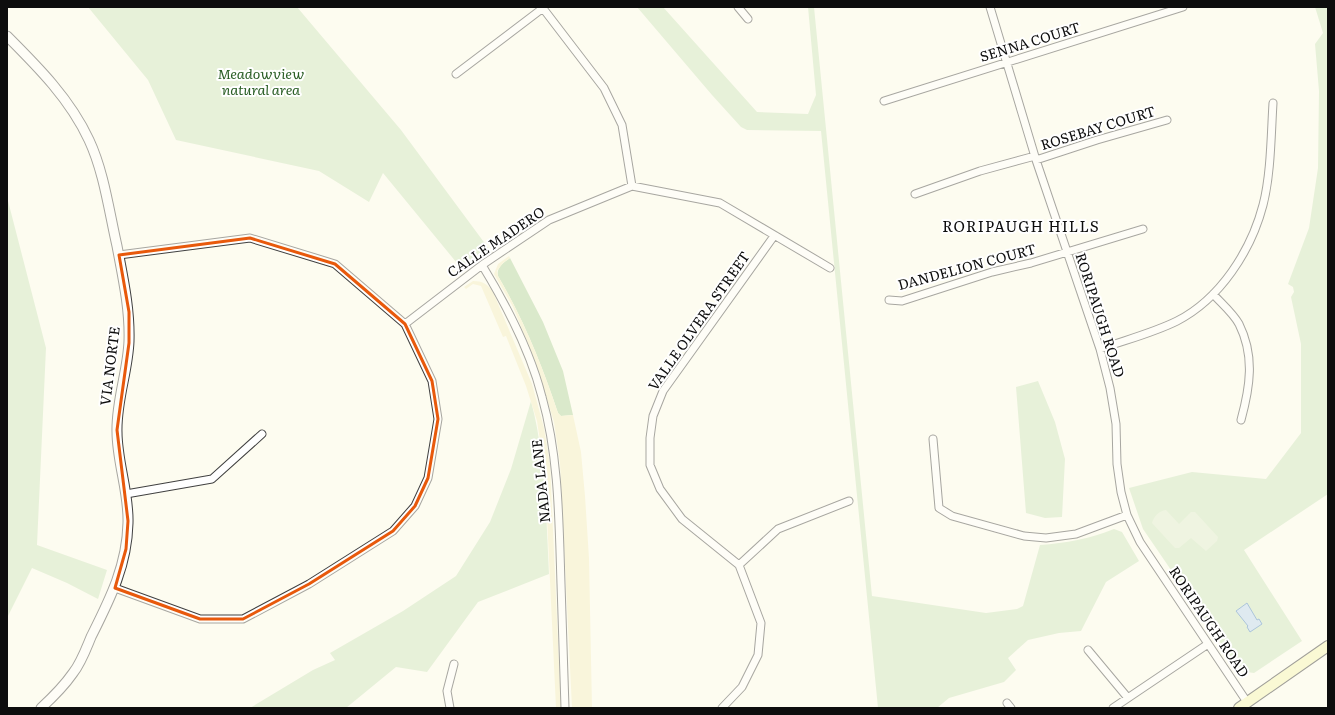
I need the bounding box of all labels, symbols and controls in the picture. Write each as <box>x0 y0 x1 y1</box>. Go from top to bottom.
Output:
street label: SENNA COURT <box>977 16 1082 66</box>
park label: Meadowview natural area <box>217 63 305 99</box>
street label: ROSEBAY COURT <box>1038 100 1158 154</box>
street label: CALLE MADERO <box>443 201 548 281</box>
district label: RORIPAUGH HILLS <box>942 214 1100 237</box>
street label: DANDELION COURT <box>895 238 1038 294</box>
street label: VALLE OLVERA STREET <box>643 247 754 394</box>
street label: RORIPAUGH ROAD <box>1071 250 1131 380</box>
street label: VIA NORTE <box>94 325 124 407</box>
street label: NADA LANE <box>526 438 554 524</box>
street label: RORIPAUGH ROAD <box>1165 562 1255 681</box>

